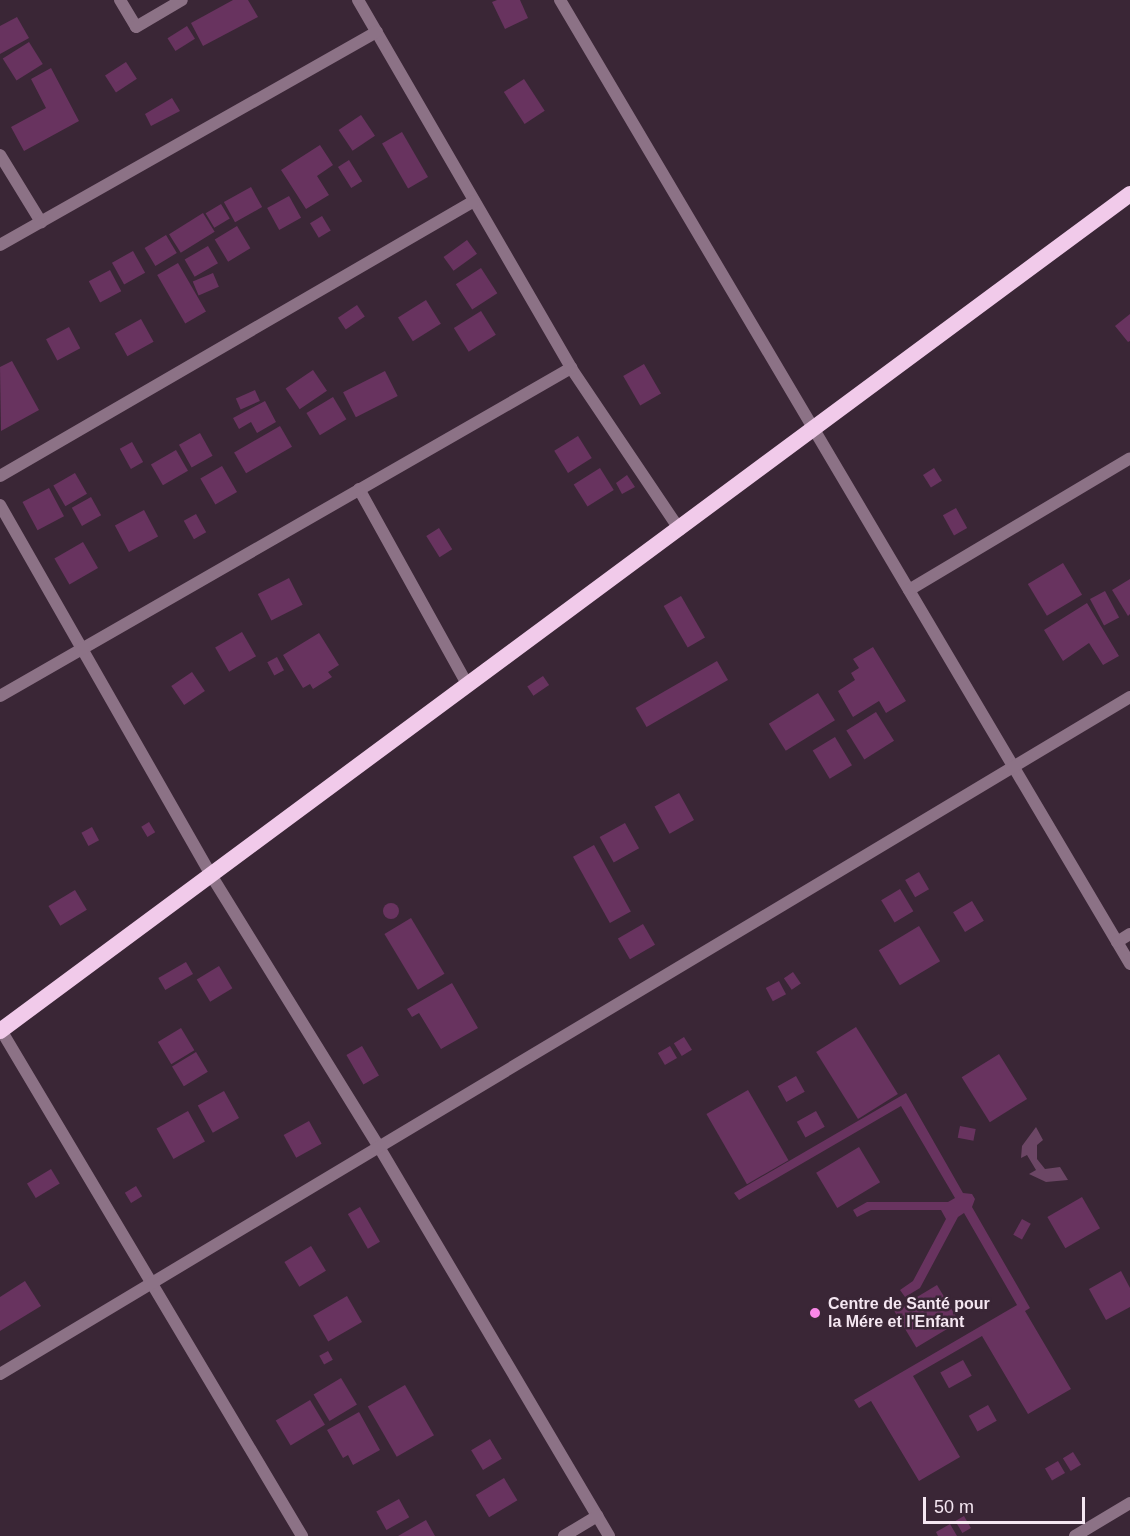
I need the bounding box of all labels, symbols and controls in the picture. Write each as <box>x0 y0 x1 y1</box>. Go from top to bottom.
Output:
place label: Centre de Santé pour la Mére et l'Enfant <box>828 1294 990 1332</box>
marker: Centre de Santé pour la Mére et l'Enfant <box>806 1304 824 1322</box>
scale bar <box>926 1485 1088 1523</box>
text: 50 m <box>934 1497 974 1517</box>

